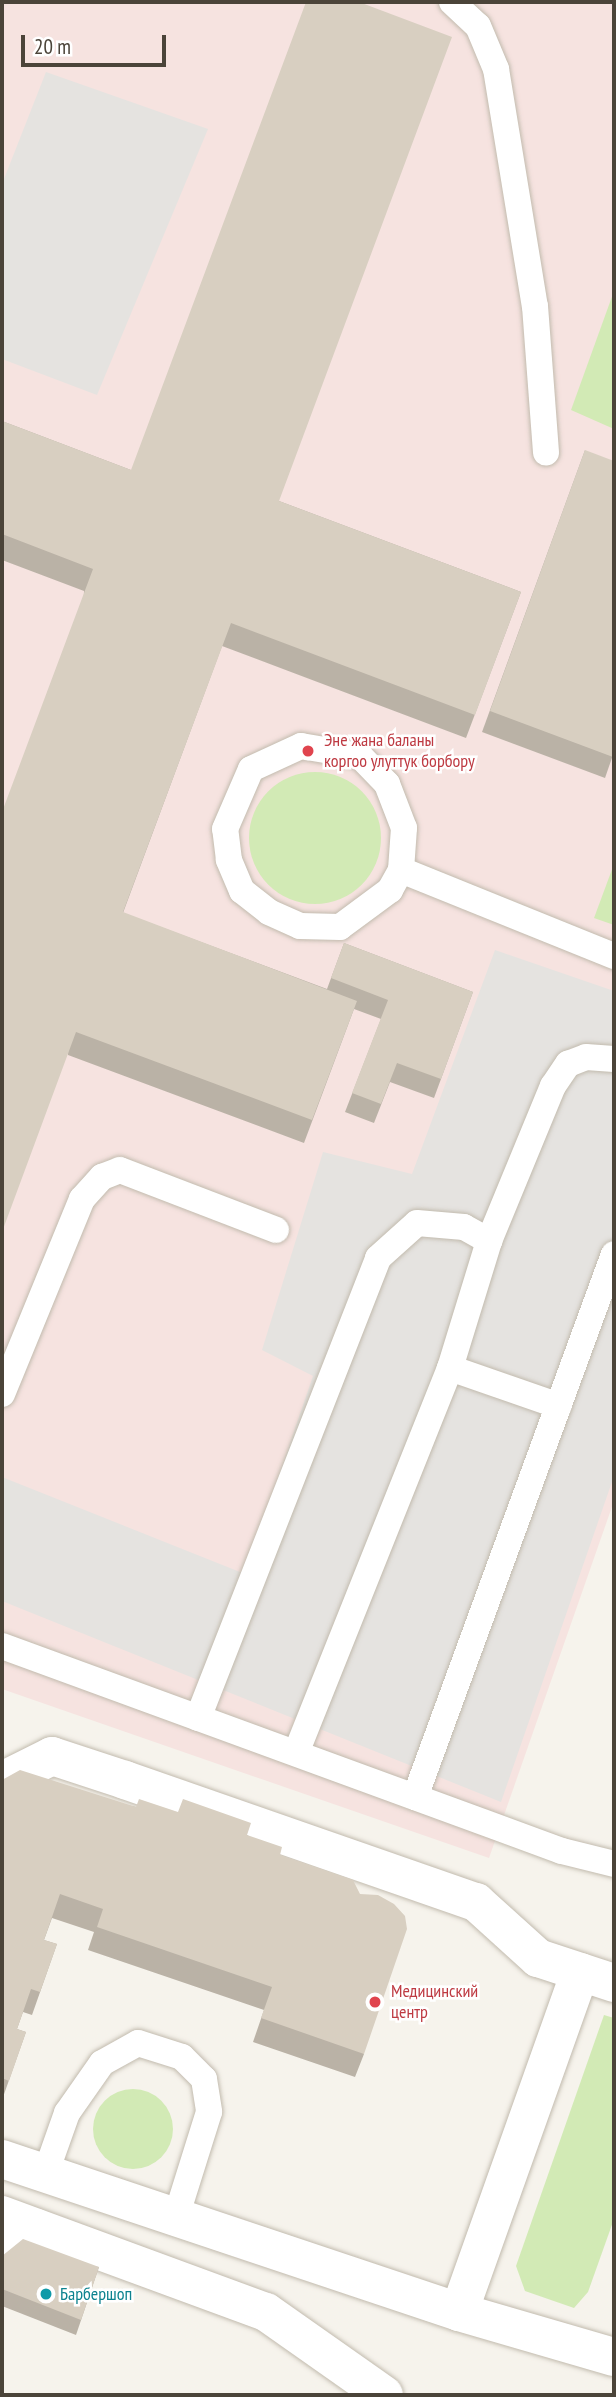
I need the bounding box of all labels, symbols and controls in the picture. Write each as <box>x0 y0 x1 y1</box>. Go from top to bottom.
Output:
scale bar <box>24 21 170 65</box>
text: 20 m <box>34 33 71 60</box>
place label: Эне жана баланы коргоо улуттук борбору <box>324 730 475 772</box>
marker: Эне жана баланы коргоо улуттук борбору <box>298 741 318 761</box>
place label: Медицинский центр <box>391 1981 478 2024</box>
marker: Медицинский центр <box>365 1992 385 2012</box>
place label: Барбершоп <box>60 2283 132 2305</box>
marker: Барбершоп <box>38 2286 54 2302</box>

